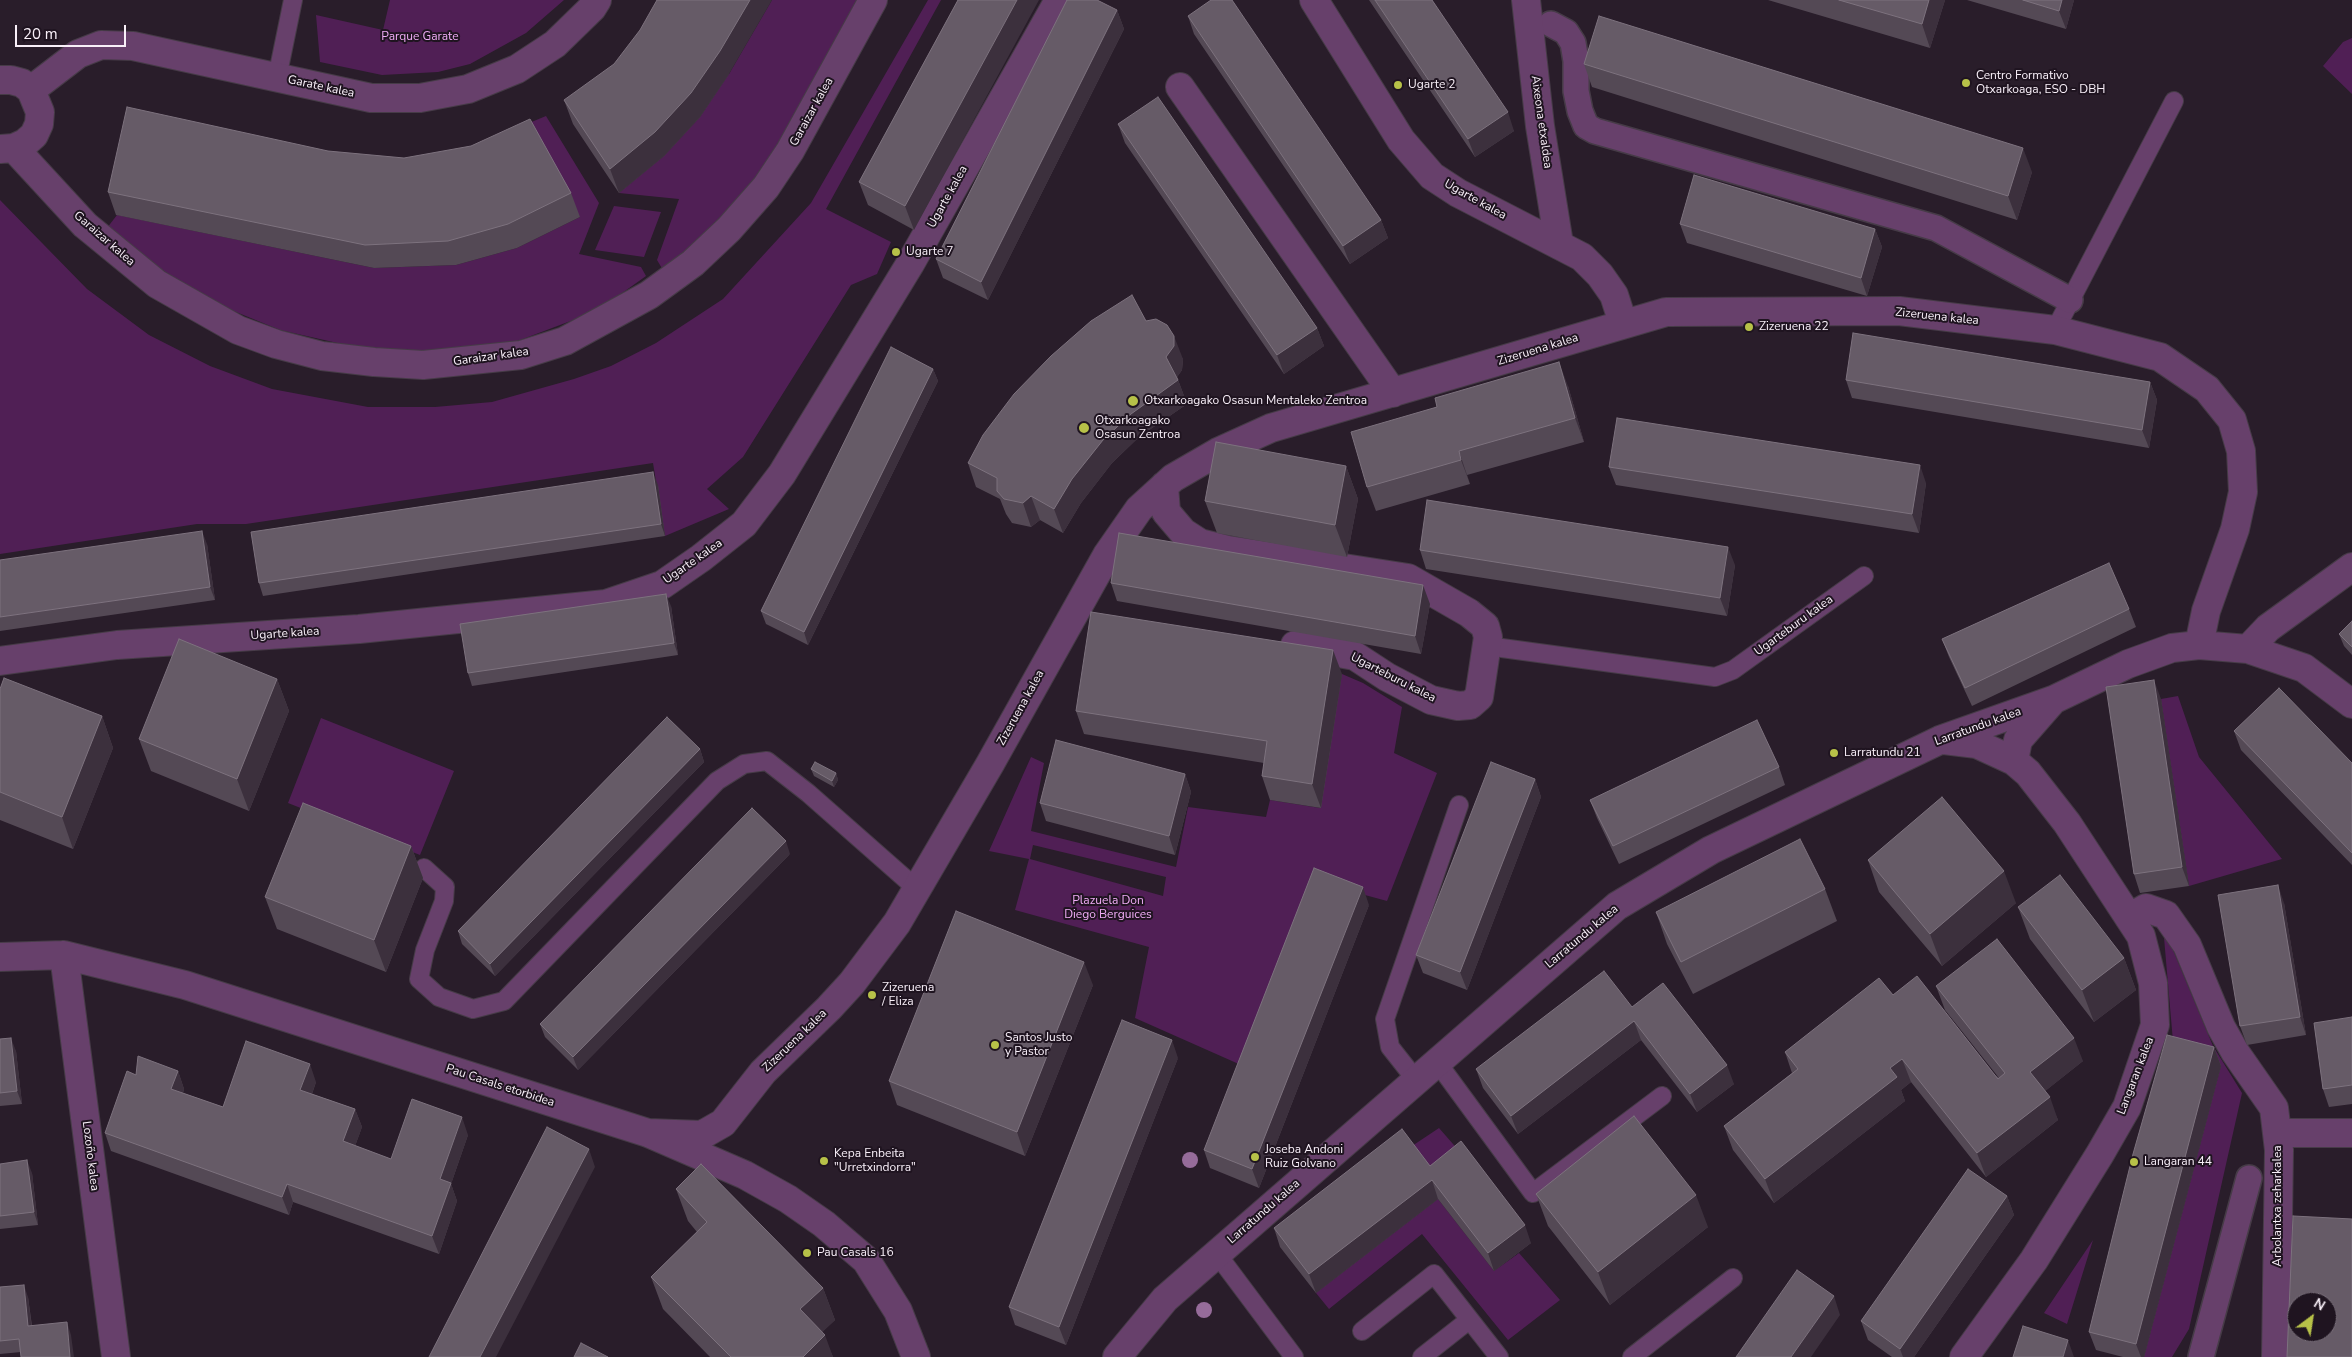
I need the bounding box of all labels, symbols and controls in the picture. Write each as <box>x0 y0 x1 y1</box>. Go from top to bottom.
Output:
scale bar <box>18 15 129 47</box>
text: 20 m <box>23 24 58 44</box>
park label: Parque Garate <box>381 30 459 44</box>
place label: Centro Formativo Otxarkoaga, ESO - DBH <box>1976 69 2105 97</box>
street label: Garate kalea <box>286 73 356 101</box>
street label: Garaizar kalea <box>787 75 837 149</box>
street label: Aixeona etxaldea <box>1527 75 1555 169</box>
marker: Centro Formativo Otxarkoaga, ESO - DBH <box>1960 77 1972 89</box>
place label: Ugarte 2 <box>1408 78 1456 92</box>
marker: Ugarte 2 <box>1392 79 1404 91</box>
street label: Ugarte kalea <box>925 163 971 231</box>
street label: Ugarte kalea <box>1441 177 1509 223</box>
street label: Garaizar kalea <box>71 209 137 269</box>
place label: Ugarte 7 <box>906 245 954 259</box>
marker: Ugarte 7 <box>890 246 902 258</box>
street label: Zizeruena kalea <box>1895 305 1979 329</box>
place label: Zizeruena 22 <box>1759 320 1829 334</box>
marker: Zizeruena 22 <box>1743 321 1755 333</box>
street label: Zizeruena kalea <box>1496 331 1580 369</box>
street label: Garaizar kalea <box>452 345 530 369</box>
marker: Otxarkoagako Osasun Mentaleko Zentroa <box>1126 394 1140 408</box>
place label: Otxarkoagako Osasun Mentaleko Zentroa <box>1144 394 1367 408</box>
place label: Otxarkoagako Osasun Zentroa <box>1095 414 1180 442</box>
marker: Otxarkoagako Osasun Zentroa <box>1077 421 1091 435</box>
street label: Ugarte kalea <box>661 536 725 588</box>
street label: Ugarteburu kalea <box>1752 593 1836 659</box>
street label: Ugarte kalea <box>250 624 320 644</box>
street label: Ugarteburu kalea <box>1348 650 1438 706</box>
street label: Zizeruena kalea <box>994 668 1048 748</box>
street label: Larratundu kalea <box>1933 705 2023 749</box>
place label: Larratundu 21 <box>1844 746 1921 760</box>
marker: Larratundu 21 <box>1828 747 1840 759</box>
park label: Plazuela Don Diego Berguices <box>1064 894 1152 922</box>
street label: Larratundu kalea <box>1543 902 1621 972</box>
place label: Zizeruena / Eliza <box>882 981 934 1009</box>
marker: Zizeruena / Eliza <box>866 989 878 1001</box>
street label: Zizeruena kalea <box>760 1007 830 1075</box>
place label: Santos Justo y Pastor <box>1005 1031 1072 1059</box>
street label: Langaran kalea <box>2115 1035 2157 1117</box>
marker: Santos Justo y Pastor <box>989 1039 1001 1051</box>
street label: Pau Casals etorbidea <box>444 1062 556 1110</box>
street label: Lozoño kalea <box>79 1120 101 1192</box>
place label: Joseba Andoni Ruiz Golvano <box>1265 1143 1343 1171</box>
street label: Arbolantxa zeharkalea <box>2271 1145 2285 1267</box>
place label: Kepa Enbeita "Urretxindorra" <box>834 1147 916 1175</box>
marker: Joseba Andoni Ruiz Golvano <box>1249 1151 1261 1163</box>
marker: Kepa Enbeita "Urretxindorra" <box>818 1155 830 1167</box>
place label: Langaran 44 <box>2144 1155 2212 1169</box>
marker: Langaran 44 <box>2128 1156 2140 1168</box>
street label: Larratundu kalea <box>1225 1177 1303 1247</box>
place label: Pau Casals 16 <box>817 1246 894 1260</box>
marker: Pau Casals 16 <box>801 1247 813 1259</box>
north arrow <box>2287 1292 2337 1342</box>
text: N <box>2310 1294 2329 1315</box>

